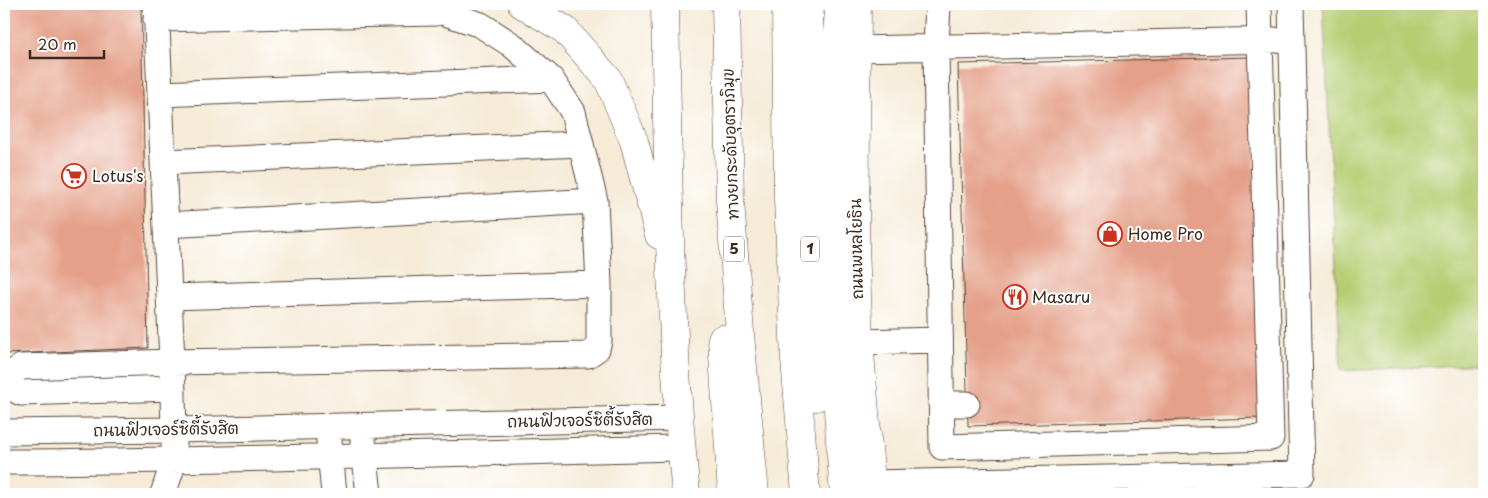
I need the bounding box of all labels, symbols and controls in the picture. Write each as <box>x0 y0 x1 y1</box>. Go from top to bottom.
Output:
scale bar <box>30 28 104 60</box>
text: 20 m <box>38 32 77 55</box>
street label: ทางยกระดับอุตราภิมุข <box>714 68 746 220</box>
supermarket icon: Lotus's <box>61 163 87 189</box>
place label: Lotus's <box>92 163 144 187</box>
street label: ถนนพหลโยธิน <box>842 198 868 300</box>
shop icon: Home Pro <box>1097 221 1123 247</box>
place label: Home Pro <box>1128 221 1203 245</box>
road number: 5 <box>724 236 744 262</box>
road number: 1 <box>801 236 819 262</box>
restaurant icon: Masaru <box>1002 284 1028 310</box>
place label: Masaru <box>1032 284 1090 308</box>
street label: ถนนฟิวเจอร์ซิตี้รังสิต <box>507 404 653 432</box>
street label: ถนนฟิวเจอร์ซิตี้รังสิต <box>93 413 239 441</box>

